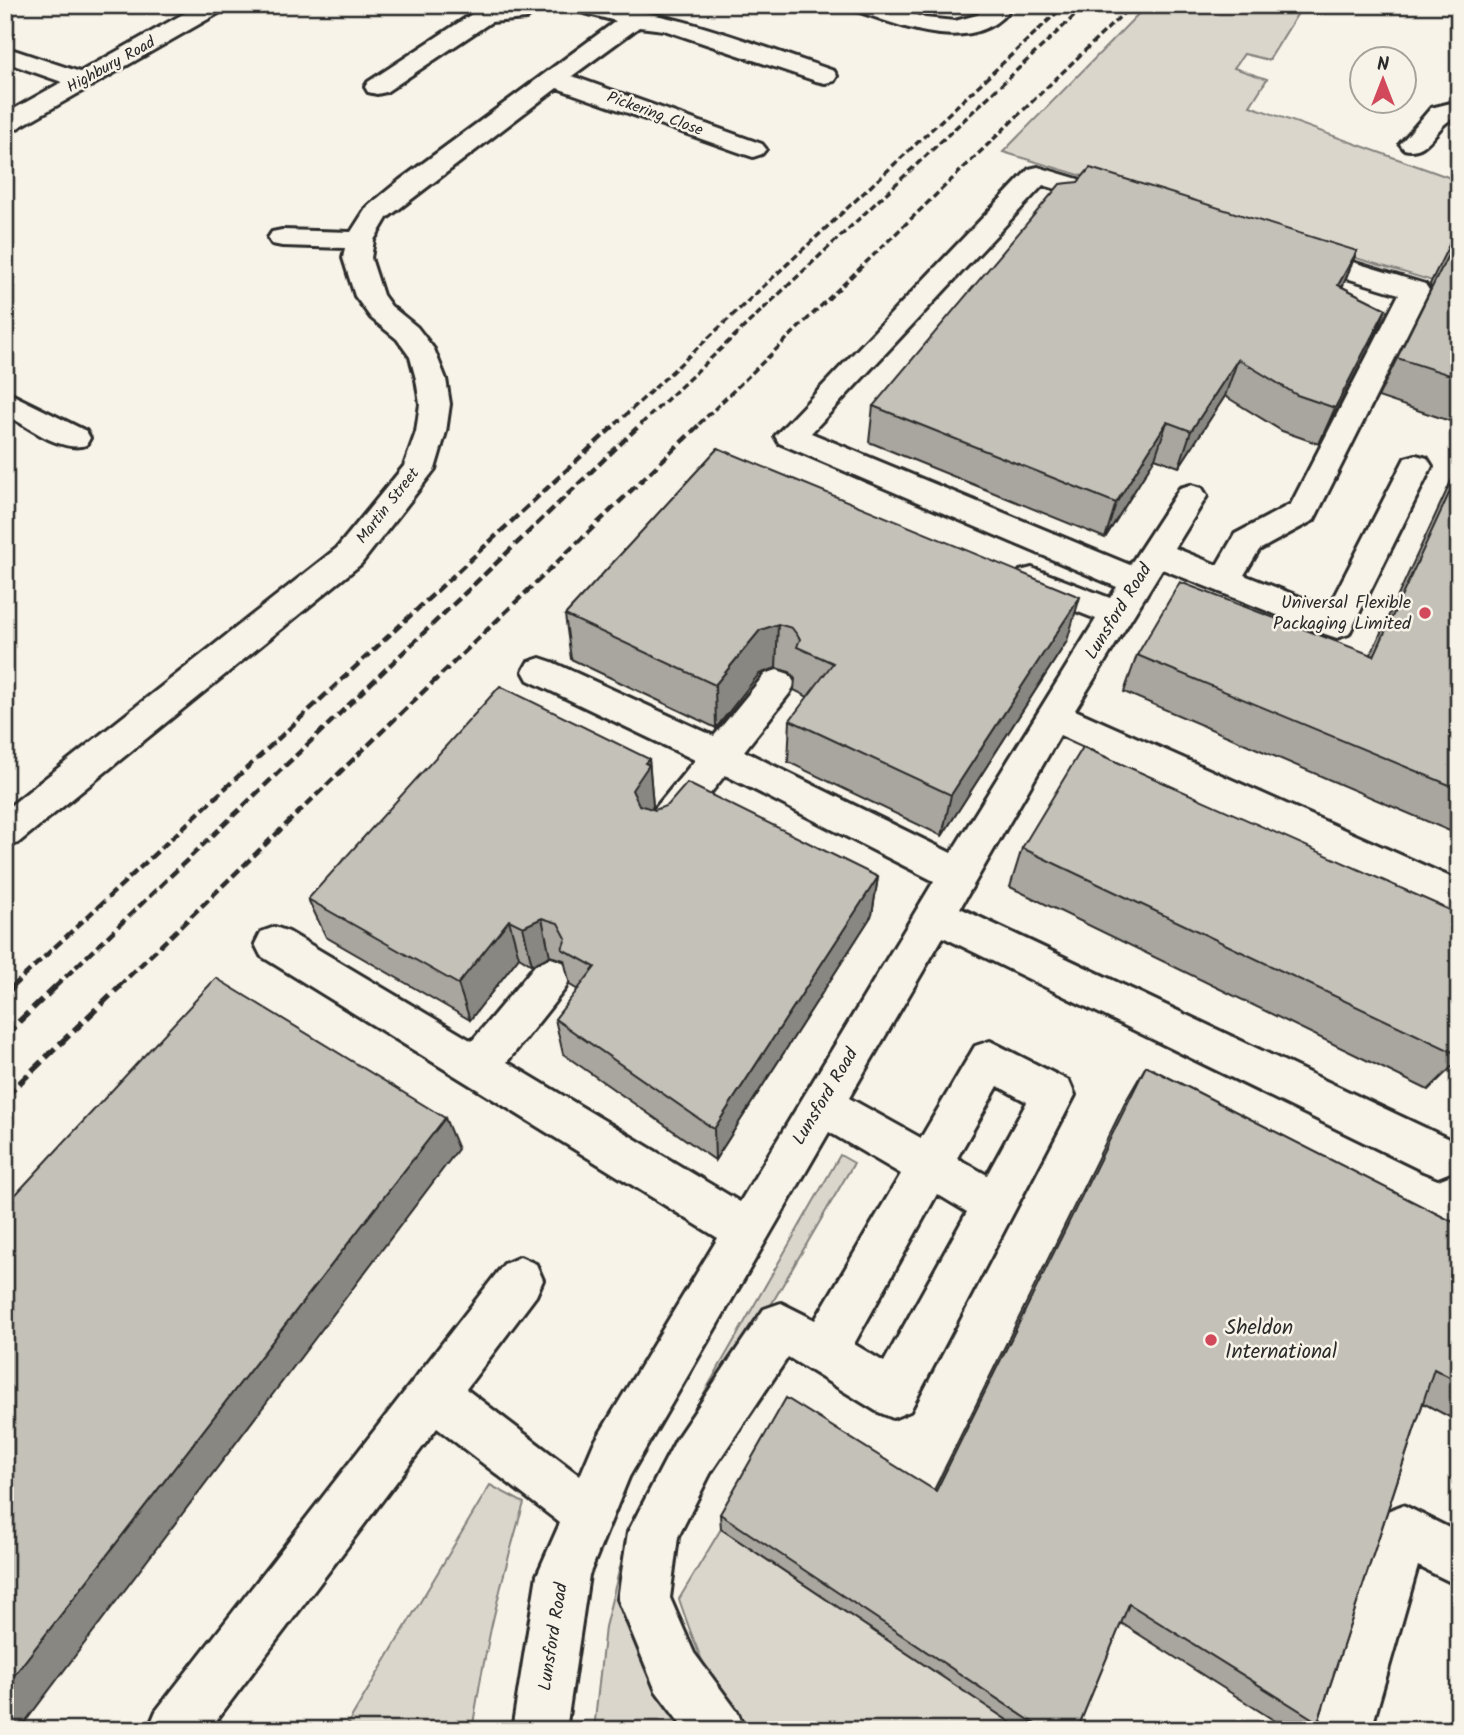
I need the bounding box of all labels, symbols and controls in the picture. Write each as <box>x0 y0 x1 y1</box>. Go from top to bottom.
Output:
street label: Highbury Road <box>62 30 161 100</box>
north arrow <box>1348 46 1418 116</box>
text: N <box>1377 50 1389 80</box>
street label: Pickering Close <box>603 85 707 143</box>
street label: Martin Street <box>350 462 426 550</box>
street label: Lunsford Road <box>1078 557 1161 666</box>
place label: Universal Flexible Packaging Limited <box>1273 589 1412 639</box>
marker: Universal Flexible Packaging Limited <box>1417 605 1433 621</box>
street label: Lunsford Road <box>786 1042 867 1151</box>
place label: Sheldon International <box>1225 1312 1337 1369</box>
marker: Sheldon International <box>1203 1332 1219 1348</box>
street label: Lunsford Road <box>531 1580 577 1693</box>

